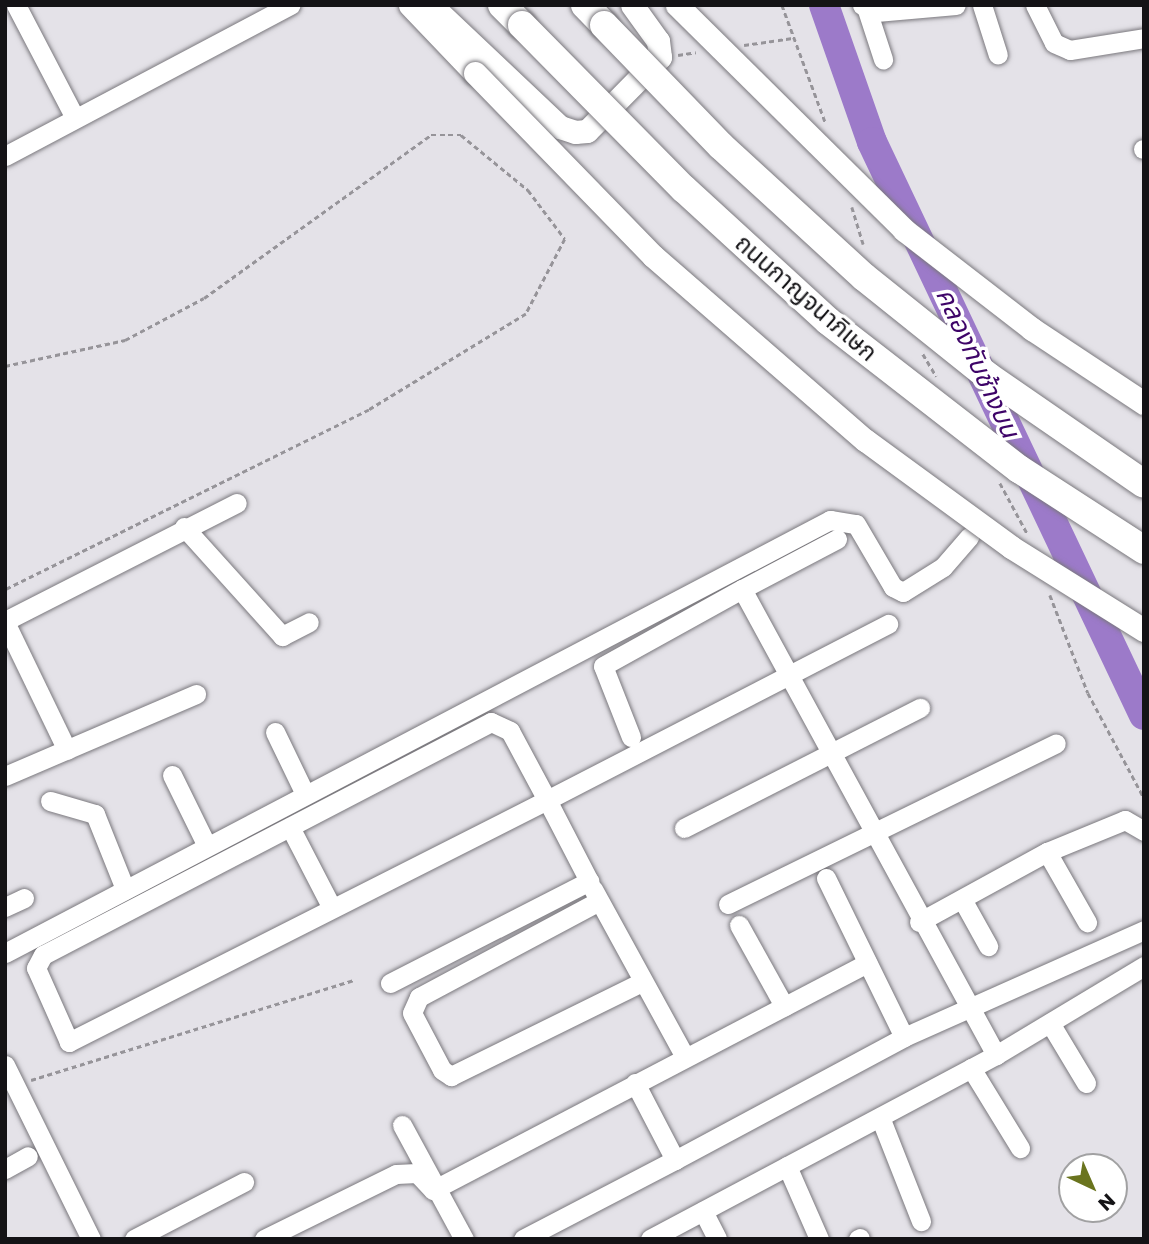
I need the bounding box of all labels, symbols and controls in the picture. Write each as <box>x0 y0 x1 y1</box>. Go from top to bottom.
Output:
street label: ถนนกาญจนาภิเษก <box>729 229 883 367</box>
water label: คลองทับช้างบน <box>929 283 1025 443</box>
north arrow <box>1058 1153 1128 1223</box>
text: N <box>1092 1187 1121 1217</box>

